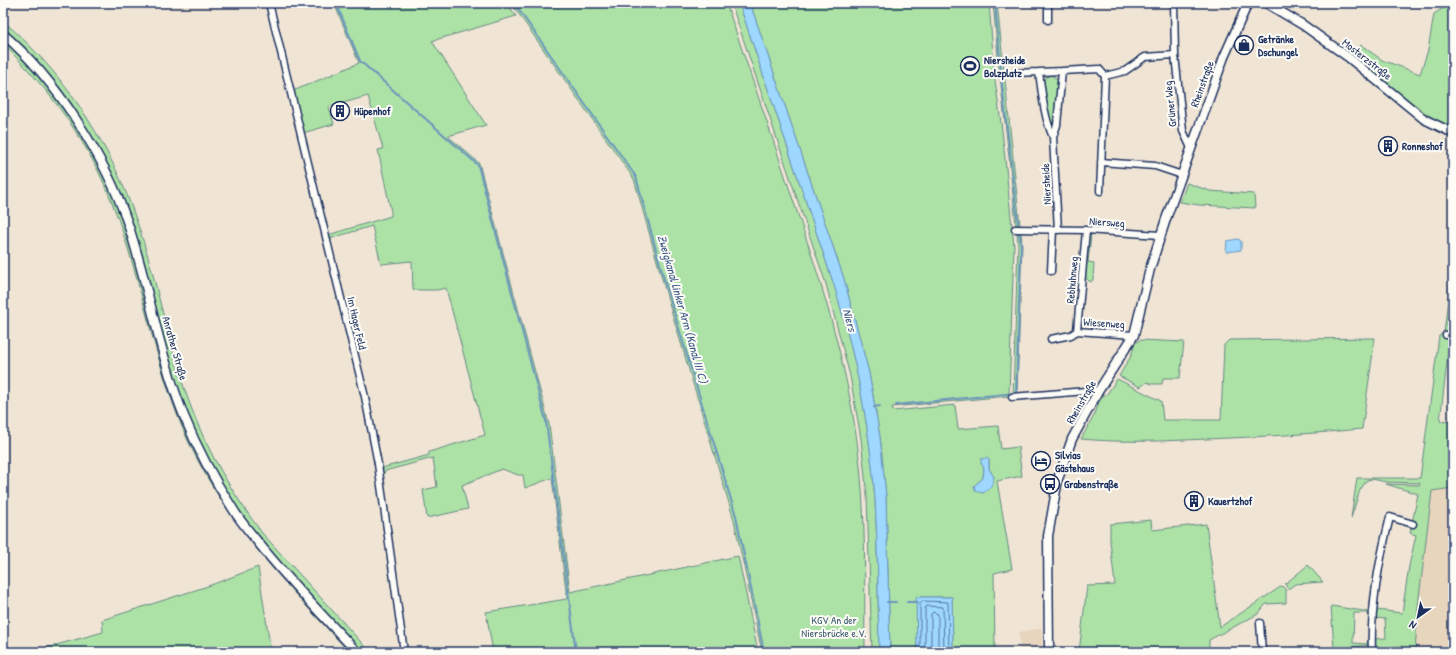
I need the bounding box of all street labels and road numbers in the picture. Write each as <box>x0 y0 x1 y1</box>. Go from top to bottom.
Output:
street label: Mosterzstraße <box>1339 35 1395 83</box>
street label: Rheinstraße <box>1187 58 1217 109</box>
street label: Grüner Weg <box>1161 80 1179 128</box>
street label: Niersheide <box>1038 162 1054 205</box>
street label: Niersweg <box>1089 214 1125 230</box>
street label: Rebhuhnweg <box>1063 256 1081 304</box>
street label: Im Hager Feld <box>344 295 370 351</box>
street label: Anrather Straße <box>159 314 191 382</box>
street label: Wiesenweg <box>1083 315 1125 331</box>
street label: Rheinstraße <box>1063 377 1099 426</box>

